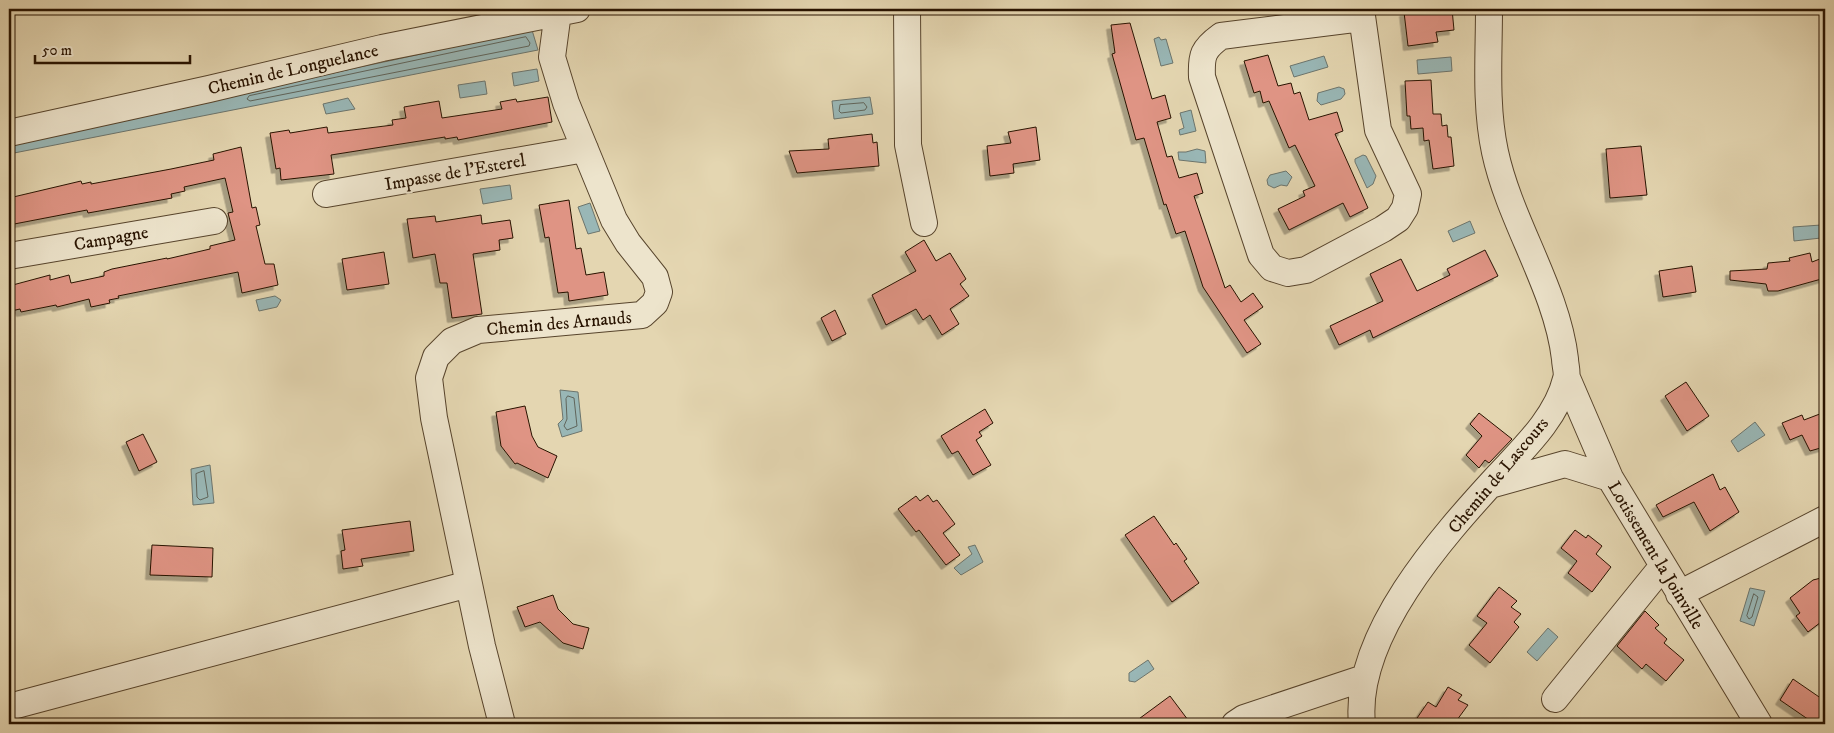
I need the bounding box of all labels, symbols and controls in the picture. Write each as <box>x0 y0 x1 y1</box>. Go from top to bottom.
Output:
scale bar <box>35 32 190 64</box>
street label: Chemin de Longuelance <box>206 40 381 100</box>
text: 50 m <box>42 41 72 60</box>
street label: Impasse de l'Esterel <box>383 150 528 196</box>
street label: Campagne <box>72 222 150 256</box>
street label: Chemin des Arnauds <box>486 307 632 341</box>
street label: Chemin de Lascours <box>1444 413 1554 538</box>
street label: Lotissement la Joinville <box>1602 478 1708 633</box>

